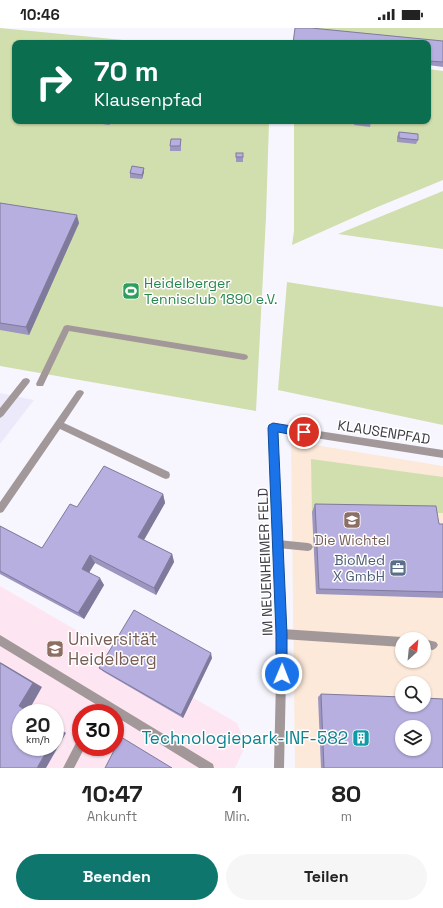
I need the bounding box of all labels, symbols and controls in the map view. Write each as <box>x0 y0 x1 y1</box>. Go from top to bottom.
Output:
text: 10:46 <box>20 5 60 24</box>
text: 70 m <box>94 53 159 89</box>
icon: right <box>28 56 80 108</box>
text: Klausenpfad <box>94 88 202 111</box>
place label: Heidelberger Tennisclub 1890 e.V. <box>144 274 278 308</box>
sports icon: Heidelberger Tennisclub 1890 e.V. <box>121 281 141 301</box>
pin <box>287 415 321 449</box>
street label: KLAUSENPFAD <box>336 416 432 448</box>
icon: arrive <box>293 421 315 443</box>
street label: IM NEUENHEIMER FELD <box>253 488 277 636</box>
school or university icon: Die Wichtel <box>342 510 362 530</box>
place label: Die Wichtel <box>315 531 389 549</box>
place label: BioMed X GmbH <box>333 551 385 585</box>
office icon: BioMed X GmbH <box>388 558 408 578</box>
place label: Universität Heidelberg <box>68 628 157 670</box>
north arrow <box>395 632 431 668</box>
map controls <box>395 632 431 756</box>
school or university icon: Universität Heidelberg <box>45 639 65 659</box>
position arrow <box>261 653 303 695</box>
button: search <box>395 676 431 712</box>
speed limit sign: 30 <box>72 704 124 756</box>
text: 20 <box>26 712 50 738</box>
button: layers <box>395 720 431 756</box>
place label: Technologiepark-INF-582 <box>142 727 348 749</box>
building icon: Technologiepark-INF-582 <box>351 728 371 748</box>
text: km/h <box>26 733 50 746</box>
text: 10:47 <box>82 778 143 809</box>
text: 1 <box>232 778 242 809</box>
text: 80 <box>331 778 361 809</box>
text: Ankunft <box>87 808 137 825</box>
text: Min. <box>224 808 250 825</box>
text: m <box>341 808 352 825</box>
button: Beenden <box>16 854 218 900</box>
button: Teilen <box>226 854 427 900</box>

